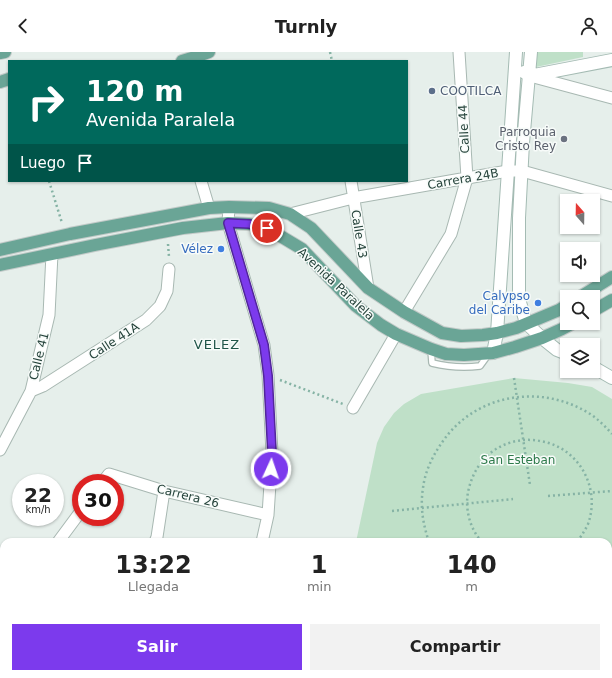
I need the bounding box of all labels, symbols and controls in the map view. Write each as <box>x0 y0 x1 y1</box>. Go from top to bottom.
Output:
icon: back <box>12 15 34 37</box>
icon: person <box>578 15 600 37</box>
text: Turnly <box>275 16 337 37</box>
text: 120 m <box>86 75 183 108</box>
icon: right <box>20 76 72 128</box>
place label: COOTILCA <box>440 84 502 98</box>
marker: COOTILCA <box>427 86 437 96</box>
street label: Calle 44 <box>456 104 472 154</box>
text: Avenida Paralela <box>86 109 235 130</box>
place label: Parroquia Cristo Rey <box>495 125 556 153</box>
marker: Parroquia Cristo Rey <box>559 134 569 144</box>
icon: arrive <box>74 152 96 174</box>
text: Luego <box>20 154 66 172</box>
street label: Carrera 24B <box>426 166 500 192</box>
north arrow <box>560 194 600 234</box>
map controls <box>560 194 600 378</box>
street label: Calle 43 <box>348 209 370 259</box>
pin <box>250 211 284 245</box>
icon: arrive <box>256 217 278 239</box>
place label: Vélez <box>181 242 213 256</box>
button: sound <box>560 242 600 282</box>
marker: Vélez <box>216 244 226 254</box>
street label: Avenida Paralela <box>295 245 377 323</box>
place label: Calypso del Caribe <box>469 289 530 317</box>
button: search <box>560 290 600 330</box>
marker: Calypso del Caribe <box>533 298 543 308</box>
street label: Calle 41A <box>86 319 142 362</box>
street label: Calle 41 <box>26 331 52 381</box>
district label: VELEZ <box>194 337 240 352</box>
button: layers <box>560 338 600 378</box>
position arrow <box>250 448 292 490</box>
park label: San Esteban <box>481 453 555 467</box>
speed limit sign: 30 <box>72 474 124 526</box>
street label: Carrera 26 <box>155 481 221 511</box>
text: 22 <box>24 483 52 507</box>
text: km/h <box>25 504 51 515</box>
text: 13:22 <box>115 551 192 579</box>
text: 1 <box>311 551 327 579</box>
text: 140 <box>447 551 497 579</box>
text: Llegada <box>128 579 179 594</box>
text: min <box>307 579 331 594</box>
text: m <box>465 579 478 594</box>
button: Salir <box>12 624 302 670</box>
button: Compartir <box>310 624 600 670</box>

